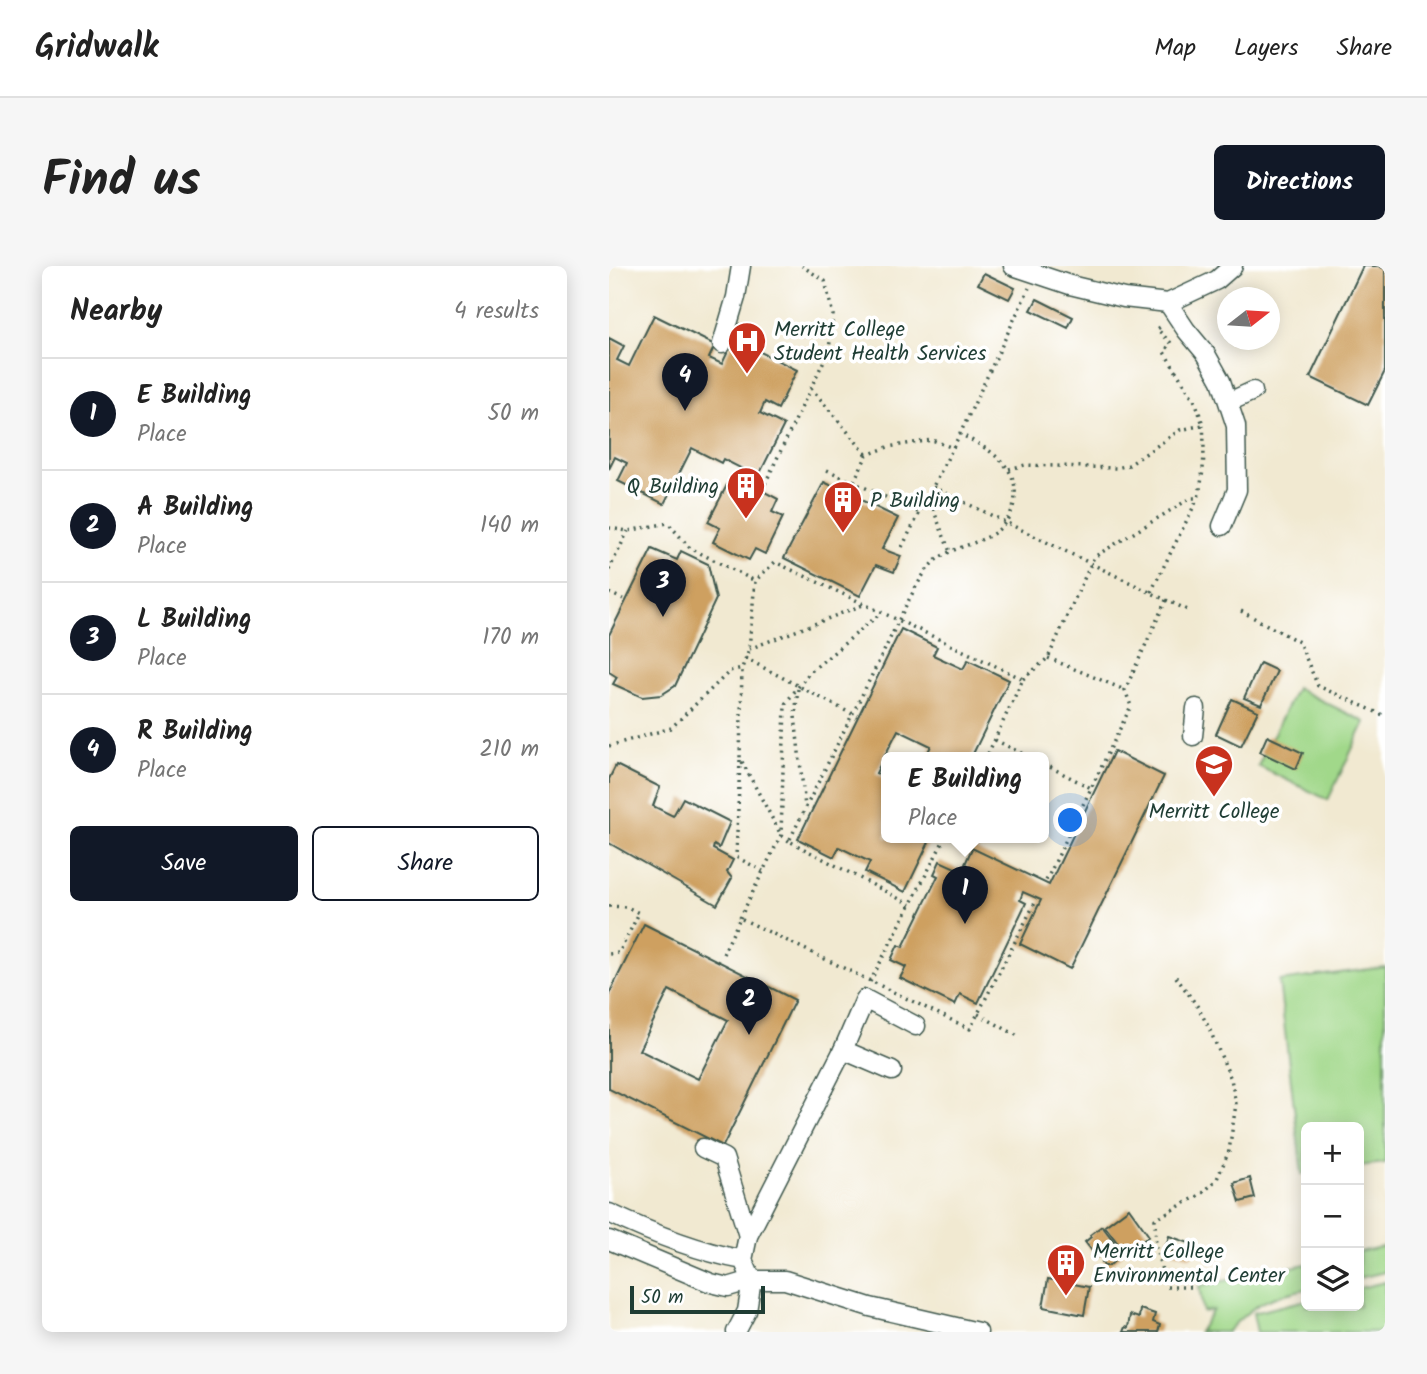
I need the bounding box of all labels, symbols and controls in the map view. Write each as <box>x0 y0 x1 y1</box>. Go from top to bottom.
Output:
text: Gridwalk <box>35 22 158 75</box>
text: Map <box>1154 29 1196 68</box>
text: Layers <box>1234 29 1298 68</box>
text: Share <box>1336 29 1392 68</box>
text: Find us <box>42 143 200 221</box>
button: Directions <box>1214 145 1385 220</box>
north arrow <box>1217 287 1280 350</box>
text: Nearby <box>70 288 162 336</box>
text: 4 results <box>454 294 539 330</box>
place label: Merritt College Student Health Services <box>774 314 987 371</box>
hospital icon: Merritt College Student Health Services <box>726 320 768 375</box>
pin: 4 <box>662 353 708 411</box>
text: E Building <box>137 375 252 417</box>
text: 1 <box>90 396 96 432</box>
text: 50 m <box>488 396 539 432</box>
text: Place <box>137 417 187 453</box>
building icon: Q Building <box>725 465 767 520</box>
place label: Q Building <box>627 471 719 504</box>
building icon: P Building <box>822 479 864 534</box>
place label: P Building <box>870 485 960 518</box>
text: A Building <box>137 487 254 529</box>
text: 2 <box>86 508 100 544</box>
text: 140 m <box>480 508 539 544</box>
text: Place <box>137 529 187 565</box>
pin: 3 <box>640 559 686 617</box>
text: L Building <box>137 599 251 641</box>
text: 3 <box>87 620 99 656</box>
text: 170 m <box>482 620 539 656</box>
text: Place <box>137 641 187 677</box>
text: R Building <box>137 711 253 753</box>
text: 4 <box>87 732 99 768</box>
text: 210 m <box>479 732 539 768</box>
school or university icon: Merritt College <box>1193 743 1235 798</box>
popup <box>881 752 1049 843</box>
text: Place <box>137 753 187 789</box>
text: E Building <box>908 759 1022 801</box>
place label: Merritt College <box>1149 796 1280 829</box>
text: Place <box>908 801 957 837</box>
your location <box>1053 803 1087 837</box>
button: Save <box>70 826 298 901</box>
button: Share <box>312 826 539 901</box>
pin: 1 <box>942 866 988 924</box>
pin: 2 <box>726 977 772 1035</box>
map controls <box>1301 1122 1364 1311</box>
button: + <box>1301 1122 1364 1185</box>
button: − <box>1301 1185 1364 1248</box>
place label: Merritt College Environmental Center <box>1093 1236 1286 1293</box>
building icon: Merritt College Environmental Center <box>1045 1242 1087 1297</box>
button: layers <box>1301 1248 1364 1311</box>
scale bar <box>630 1283 765 1315</box>
text: 50 m <box>641 1283 683 1313</box>

